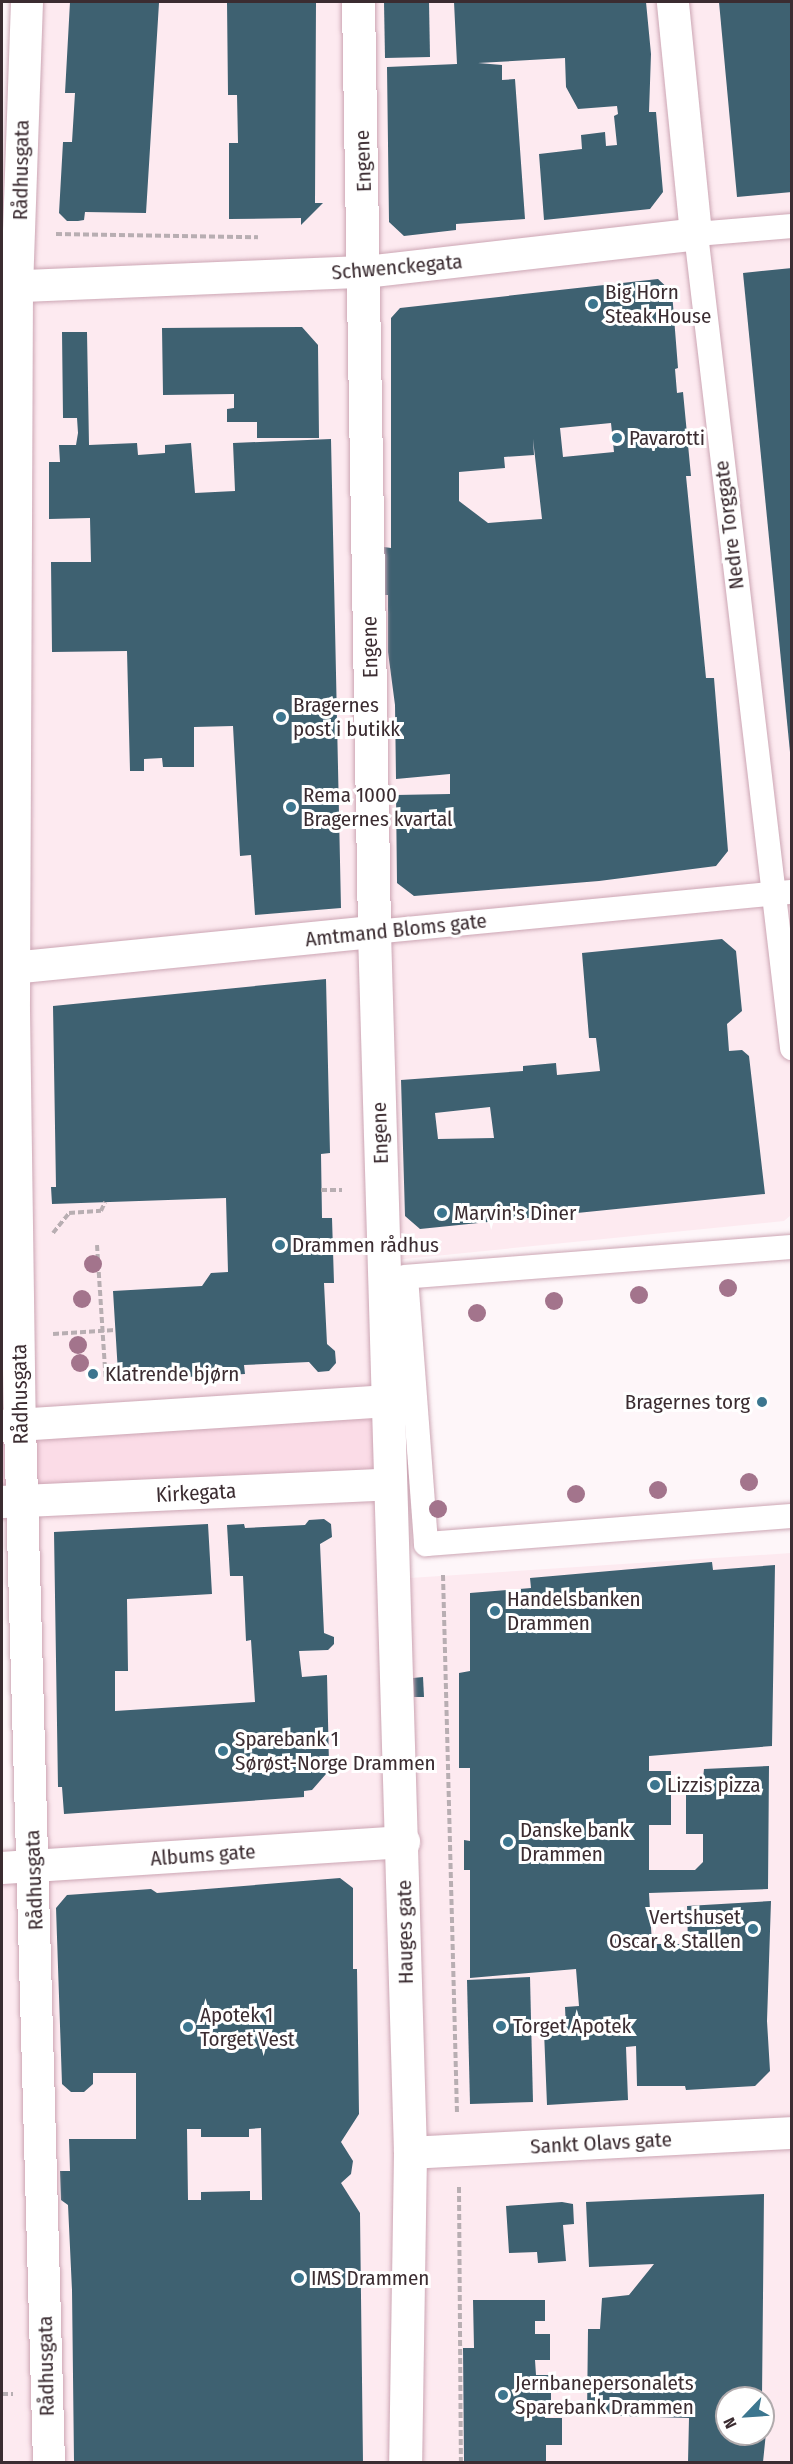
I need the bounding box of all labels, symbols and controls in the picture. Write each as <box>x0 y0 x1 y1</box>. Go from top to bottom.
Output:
street label: Rådhusgata <box>8 120 34 220</box>
street label: Engene <box>349 130 377 192</box>
street label: Schwenckegata <box>330 249 464 285</box>
place label: Big Horn Steak House <box>605 279 711 329</box>
marker: Big Horn Steak House <box>586 297 600 311</box>
place label: Pavarotti <box>629 425 705 451</box>
marker: Pavarotti <box>610 431 624 445</box>
street label: Nedre Torggate <box>709 459 749 591</box>
street label: Engene <box>357 616 383 678</box>
place label: Bragernes post i butikk <box>293 692 400 742</box>
marker: Bragernes post i butikk <box>274 710 288 724</box>
place label: Rema 1000 Bragernes kvartal <box>303 782 453 832</box>
marker: Rema 1000 Bragernes kvartal <box>284 800 298 814</box>
street label: Amtmand Bloms gate <box>304 908 488 952</box>
street label: Engene <box>366 1102 394 1164</box>
place label: Marvin's Diner <box>454 1200 576 1226</box>
marker: Marvin's Diner <box>435 1206 449 1220</box>
place label: Drammen rådhus <box>292 1232 439 1258</box>
marker: Drammen rådhus <box>273 1238 287 1252</box>
street label: Rådhusgata <box>7 1344 33 1444</box>
place label: Klatrende bjørn <box>105 1361 239 1387</box>
marker: Klatrende bjørn <box>86 1367 100 1381</box>
place label: Bragernes torg <box>625 1389 750 1415</box>
marker: Bragernes torg <box>755 1395 769 1409</box>
street label: Kirkegata <box>155 1478 237 1508</box>
place label: Handelsbanken Drammen <box>507 1586 641 1636</box>
marker: Handelsbanken Drammen <box>488 1604 502 1618</box>
place label: Sparebank 1 Sørøst-Norge Drammen <box>235 1726 436 1776</box>
marker: Sparebank 1 Sørøst-Norge Drammen <box>216 1744 230 1758</box>
place label: Lizzis pizza <box>667 1772 760 1798</box>
marker: Lizzis pizza <box>648 1778 662 1792</box>
place label: Danske bank Drammen <box>520 1817 629 1867</box>
street label: Rådhusgata <box>20 1829 48 1931</box>
marker: Danske bank Drammen <box>501 1835 515 1849</box>
street label: Albums gate <box>150 1839 256 1871</box>
street label: Hauges gate <box>391 1880 419 1984</box>
place label: Vertshuset Oscar & Stallen <box>609 1904 741 1954</box>
marker: Vertshuset Oscar & Stallen <box>746 1922 760 1936</box>
place label: Apotek 1 Torget Vest <box>200 2002 295 2052</box>
place label: Torget Apotek <box>513 2013 631 2039</box>
marker: Torget Apotek <box>494 2019 508 2033</box>
marker: Apotek 1 Torget Vest <box>181 2020 195 2034</box>
street label: Sankt Olavs gate <box>530 2127 672 2159</box>
place label: IMS Drammen <box>311 2265 429 2291</box>
marker: IMS Drammen <box>292 2271 306 2285</box>
street label: Rådhusgata <box>33 2316 59 2416</box>
place label: Jernbanepersonalets Sparebank Drammen <box>515 2370 694 2420</box>
north arrow <box>715 2386 775 2446</box>
marker: Jernbanepersonalets Sparebank Drammen <box>496 2388 510 2402</box>
text: N <box>719 2415 741 2431</box>

